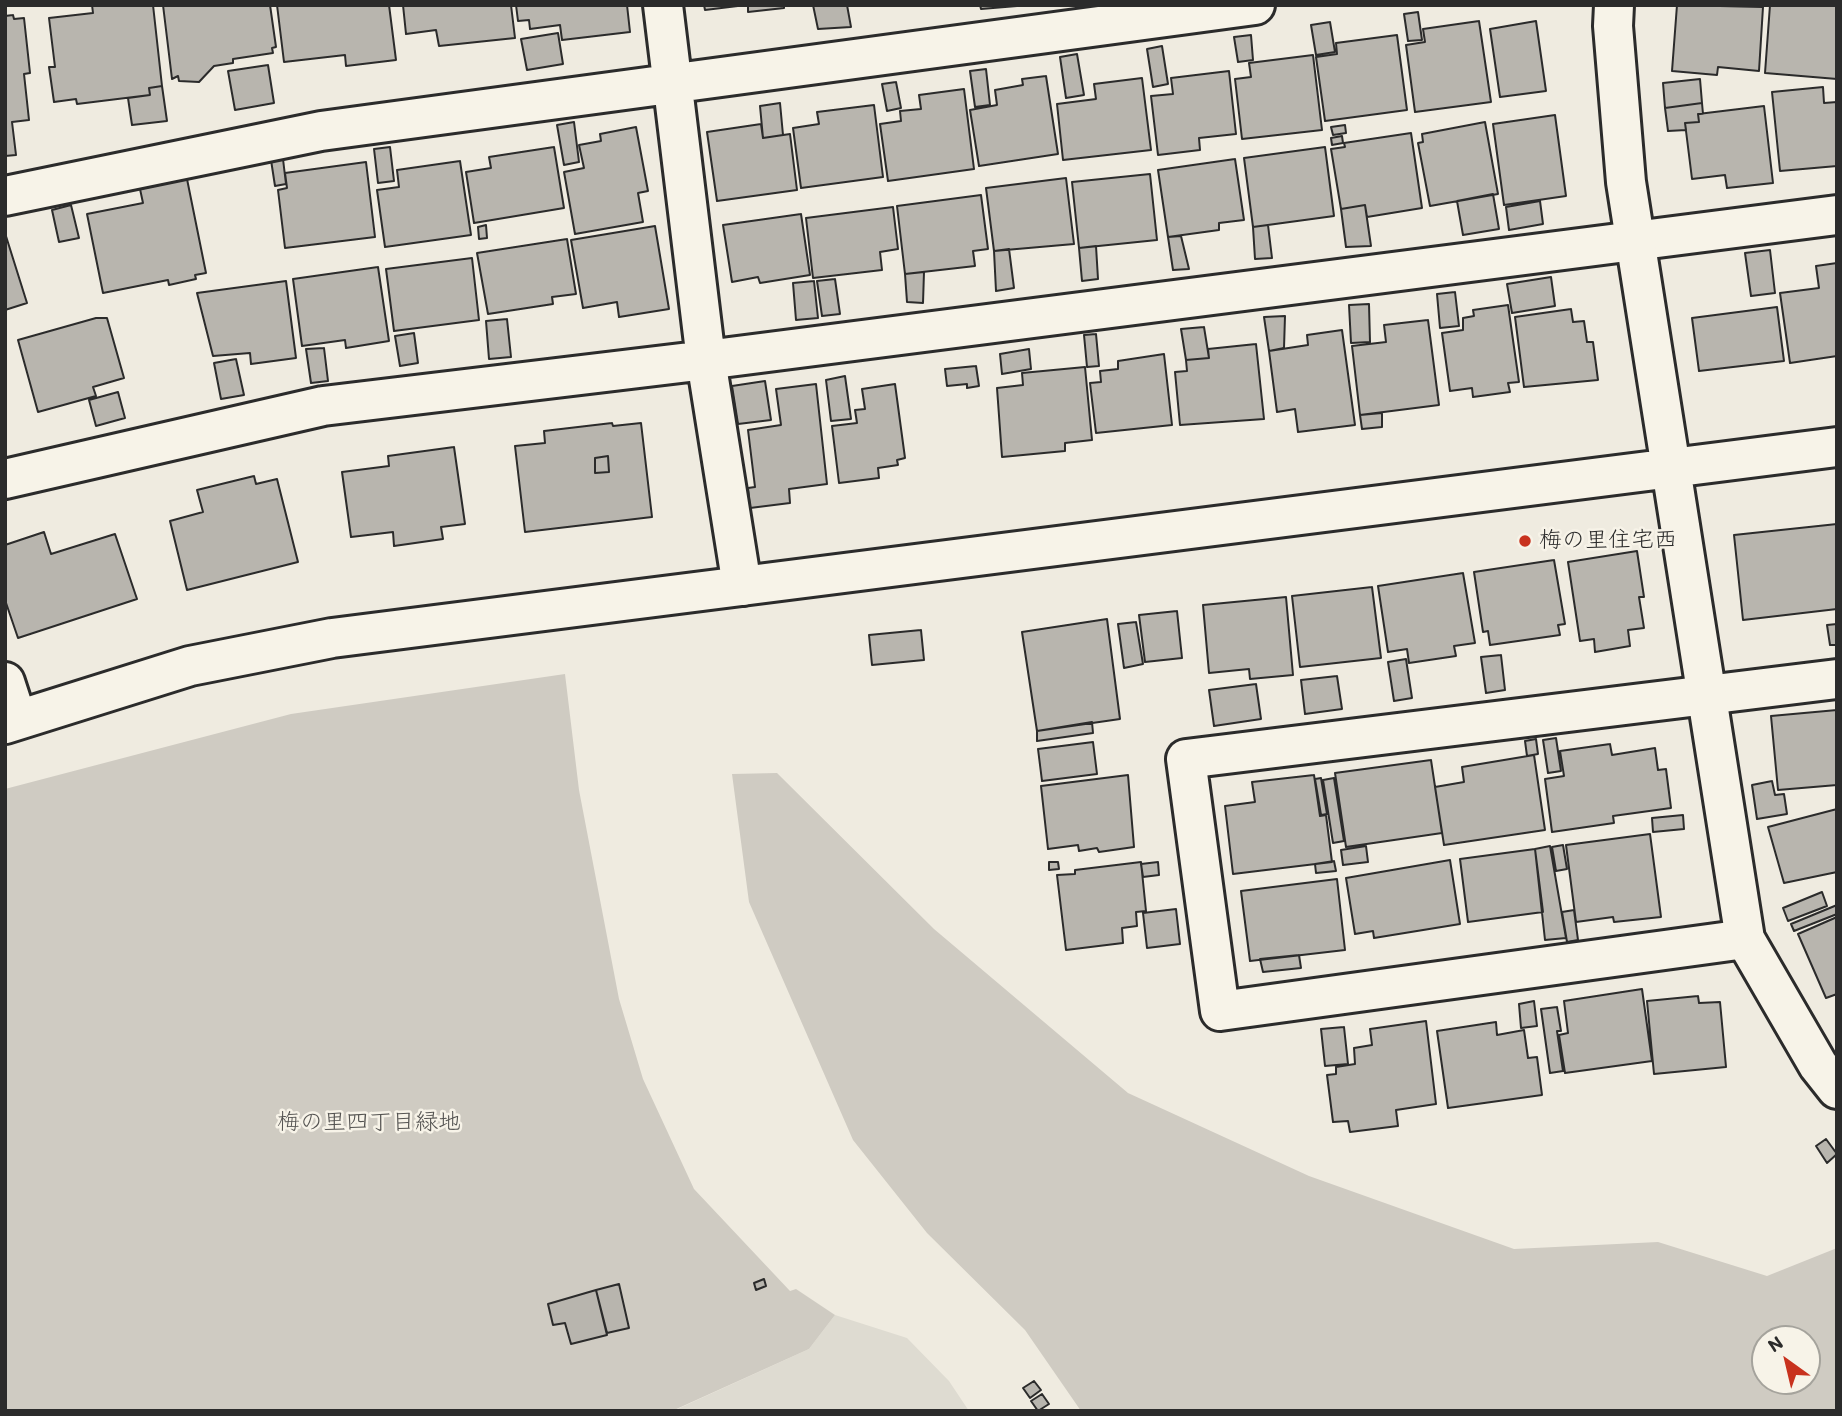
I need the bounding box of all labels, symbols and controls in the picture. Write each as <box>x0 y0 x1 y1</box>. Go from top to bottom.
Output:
place label: 梅の里住宅西 <box>1539 527 1677 555</box>
marker: 梅の里住宅西 <box>1517 533 1533 549</box>
park label: 梅の里四丁目緑地 <box>277 1109 461 1137</box>
north arrow <box>1751 1325 1821 1395</box>
text: N <box>1763 1331 1787 1357</box>

